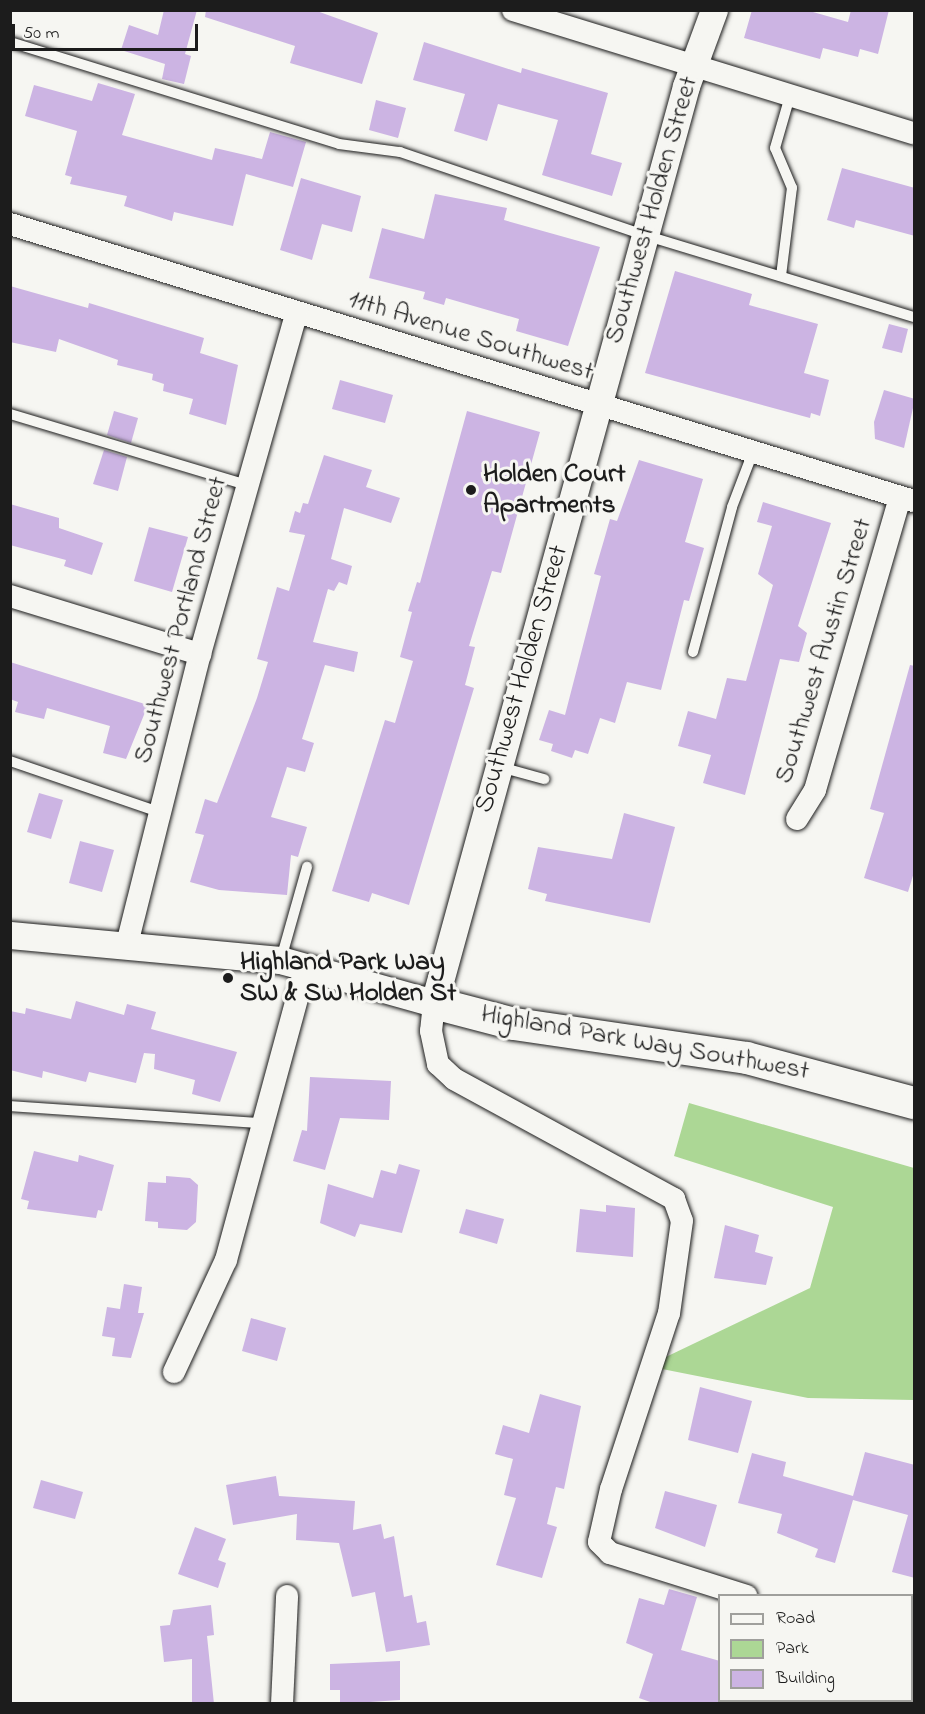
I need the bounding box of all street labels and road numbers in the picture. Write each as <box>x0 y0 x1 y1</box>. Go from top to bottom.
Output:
street label: Southwest Holden Street <box>598 72 706 348</box>
street label: 11th Avenue Southwest <box>345 283 597 389</box>
street label: Southwest Portland Street <box>127 473 235 767</box>
street label: Southwest Austin Street <box>768 514 880 788</box>
street label: Southwest Holden Street <box>468 541 576 817</box>
street label: Highland Park Way Southwest <box>478 998 812 1088</box>

